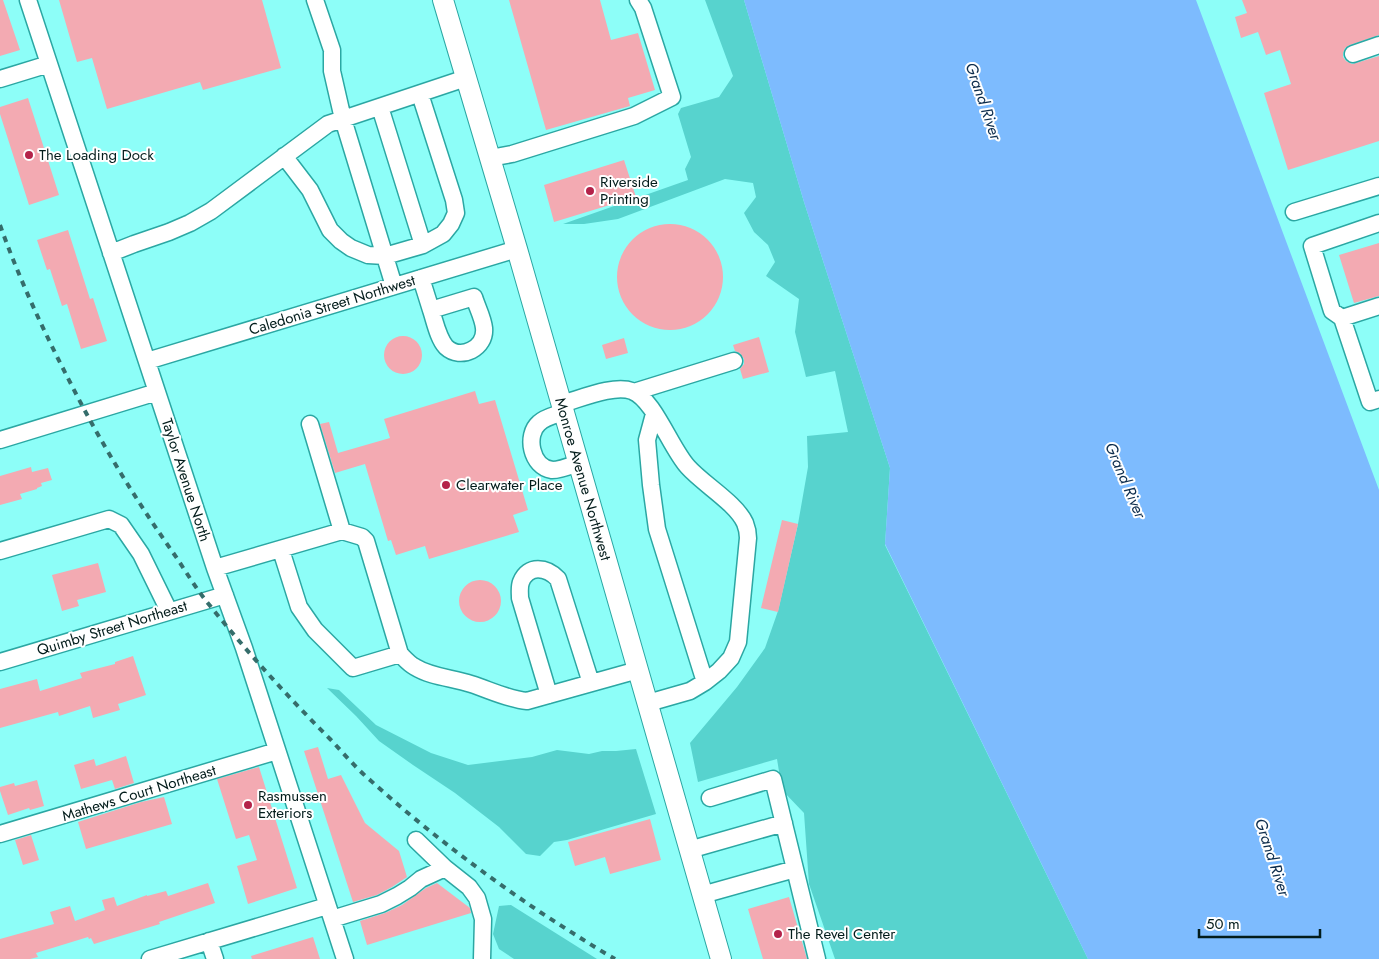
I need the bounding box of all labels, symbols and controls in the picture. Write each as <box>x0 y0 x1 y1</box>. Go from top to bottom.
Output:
water label: Grand River <box>960 59 1008 145</box>
place label: The Loading Dock <box>39 144 154 166</box>
marker: The Loading Dock <box>23 149 35 161</box>
place label: Riverside Printing <box>600 171 658 210</box>
marker: Riverside Printing <box>584 185 596 197</box>
street label: Caledonia Street Northwest <box>246 269 418 341</box>
street label: Monroe Avenue Northwest <box>549 395 617 563</box>
street label: Taylor Avenue North <box>156 416 216 544</box>
water label: Grand River <box>1099 439 1153 523</box>
place label: Clearwater Place <box>456 474 563 496</box>
marker: Clearwater Place <box>440 479 452 491</box>
street label: Quimby Street Northeast <box>34 595 190 661</box>
street label: Mathews Court Northeast <box>59 759 219 827</box>
place label: Rasmussen Exteriors <box>258 785 327 824</box>
marker: Rasmussen Exteriors <box>242 799 254 811</box>
water label: Grand River <box>1249 815 1296 901</box>
scale bar <box>1199 906 1320 938</box>
text: 50 m <box>1206 913 1240 935</box>
place label: The Revel Center <box>788 923 896 945</box>
marker: The Revel Center <box>772 928 784 940</box>

